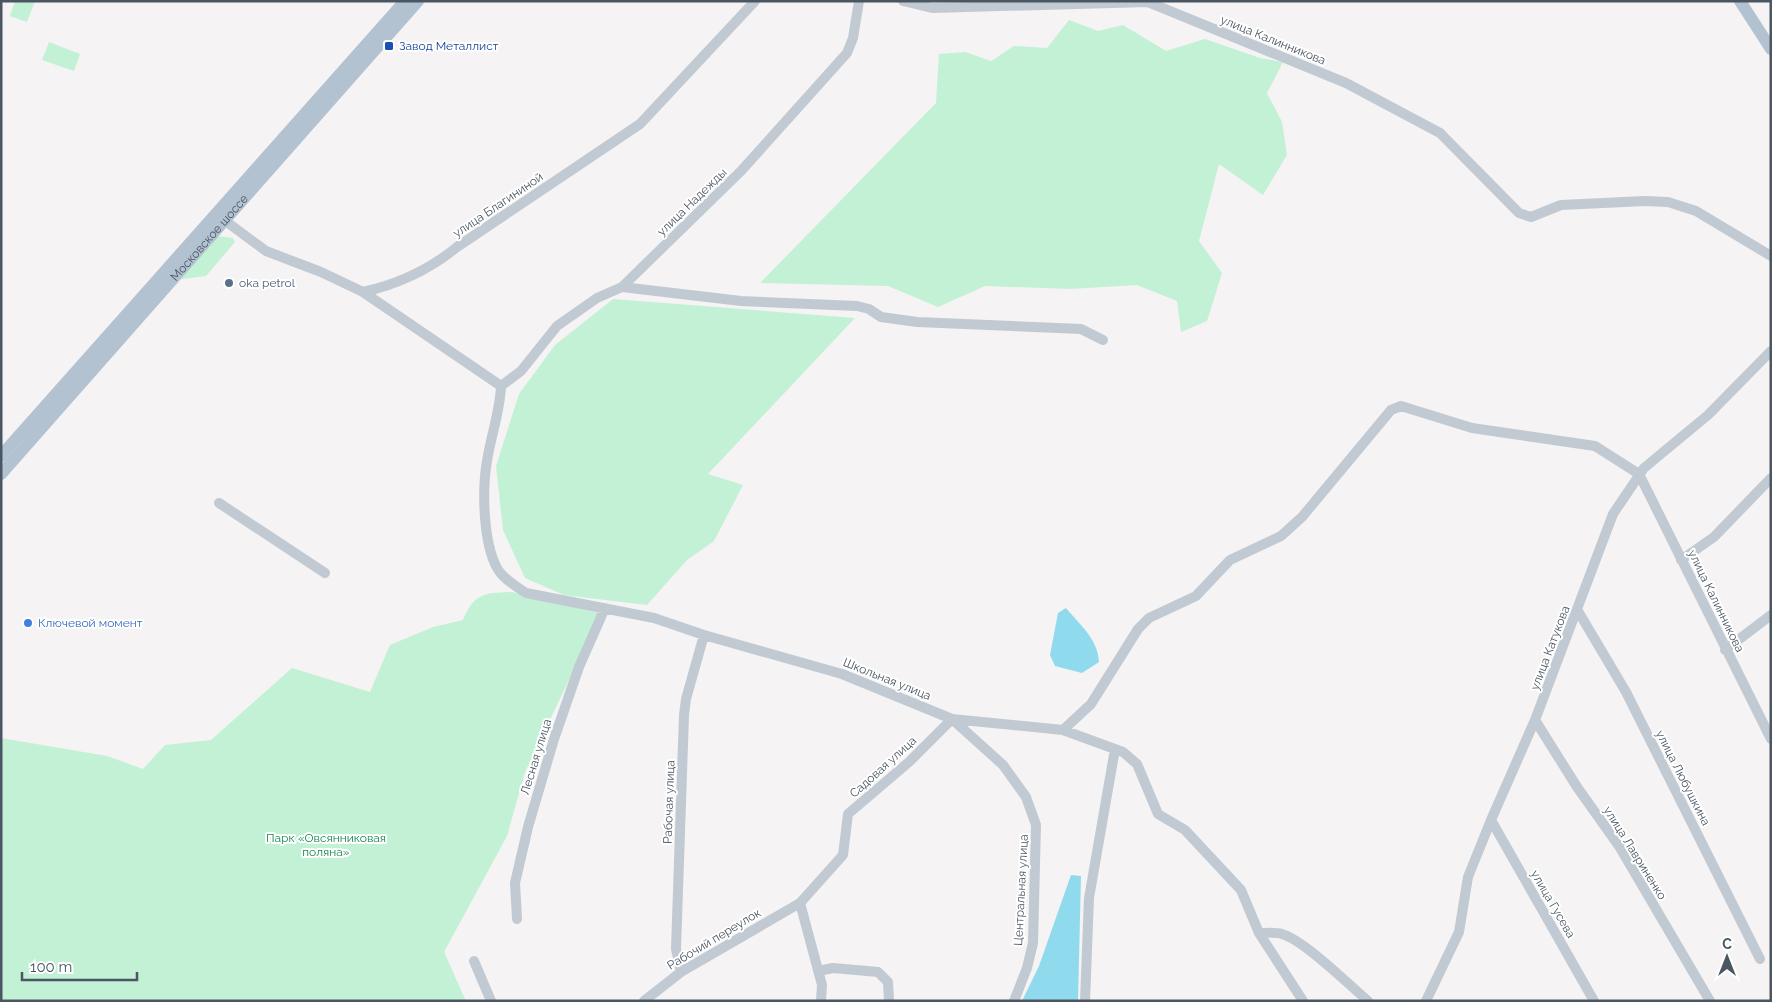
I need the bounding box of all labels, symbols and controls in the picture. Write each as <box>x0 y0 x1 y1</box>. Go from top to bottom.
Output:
street label: улица Калинникова <box>1218 12 1328 68</box>
place label: Завод Металлист <box>399 39 499 53</box>
marker: Завод Металлист <box>383 40 395 52</box>
street label: улица Надежды <box>654 165 730 239</box>
street label: улица Благининой <box>450 170 546 240</box>
street label: Московское шоссе <box>168 192 251 284</box>
place label: oka petrol <box>239 276 296 290</box>
marker: oka petrol <box>223 277 235 289</box>
street label: улица Калинникова <box>1685 547 1747 655</box>
street label: улица Катукова <box>1527 604 1573 692</box>
place label: Ключевой момент <box>38 616 143 630</box>
marker: Ключевой момент <box>22 617 34 629</box>
street label: Школьная улица <box>841 655 933 703</box>
street label: Лесная улица <box>518 717 554 797</box>
street label: улица Любушкина <box>1653 728 1713 828</box>
street label: Садовая улица <box>847 733 919 801</box>
street label: Рабочая улица <box>661 760 677 844</box>
street label: улица Лавриненко <box>1601 804 1669 902</box>
park label: Парк «Овсянниковая поляна» <box>266 831 386 859</box>
street label: Центральная улица <box>1011 834 1031 946</box>
street label: улица Гусева <box>1528 868 1578 940</box>
street label: Рабочий переулок <box>665 906 763 972</box>
north arrow <box>1702 932 1752 982</box>
text: С <box>1722 936 1732 952</box>
scale bar <box>22 950 138 982</box>
text: 100 m <box>30 958 72 976</box>

